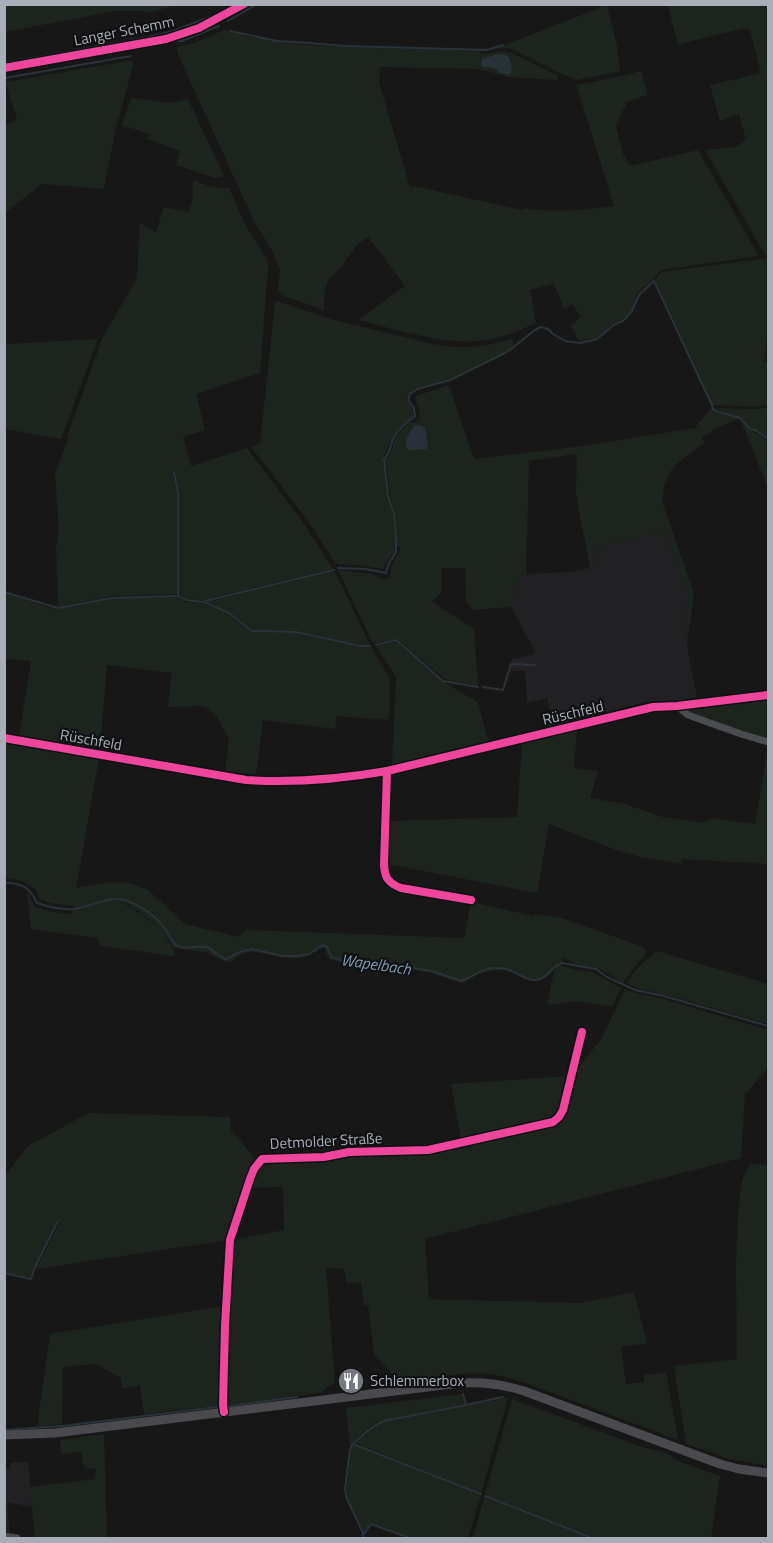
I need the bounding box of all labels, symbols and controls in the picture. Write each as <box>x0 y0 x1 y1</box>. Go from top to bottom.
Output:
street label: Langer Schemm <box>72 9 176 52</box>
street label: Rüschfeld <box>540 694 606 731</box>
street label: Rüschfeld <box>58 723 124 756</box>
water label: Wapelbach <box>340 947 413 981</box>
street label: Detmolder Straße <box>269 1126 383 1155</box>
restaurant icon: Schlemmerbox <box>336 1366 366 1396</box>
place label: Schlemmerbox <box>370 1369 464 1392</box>

